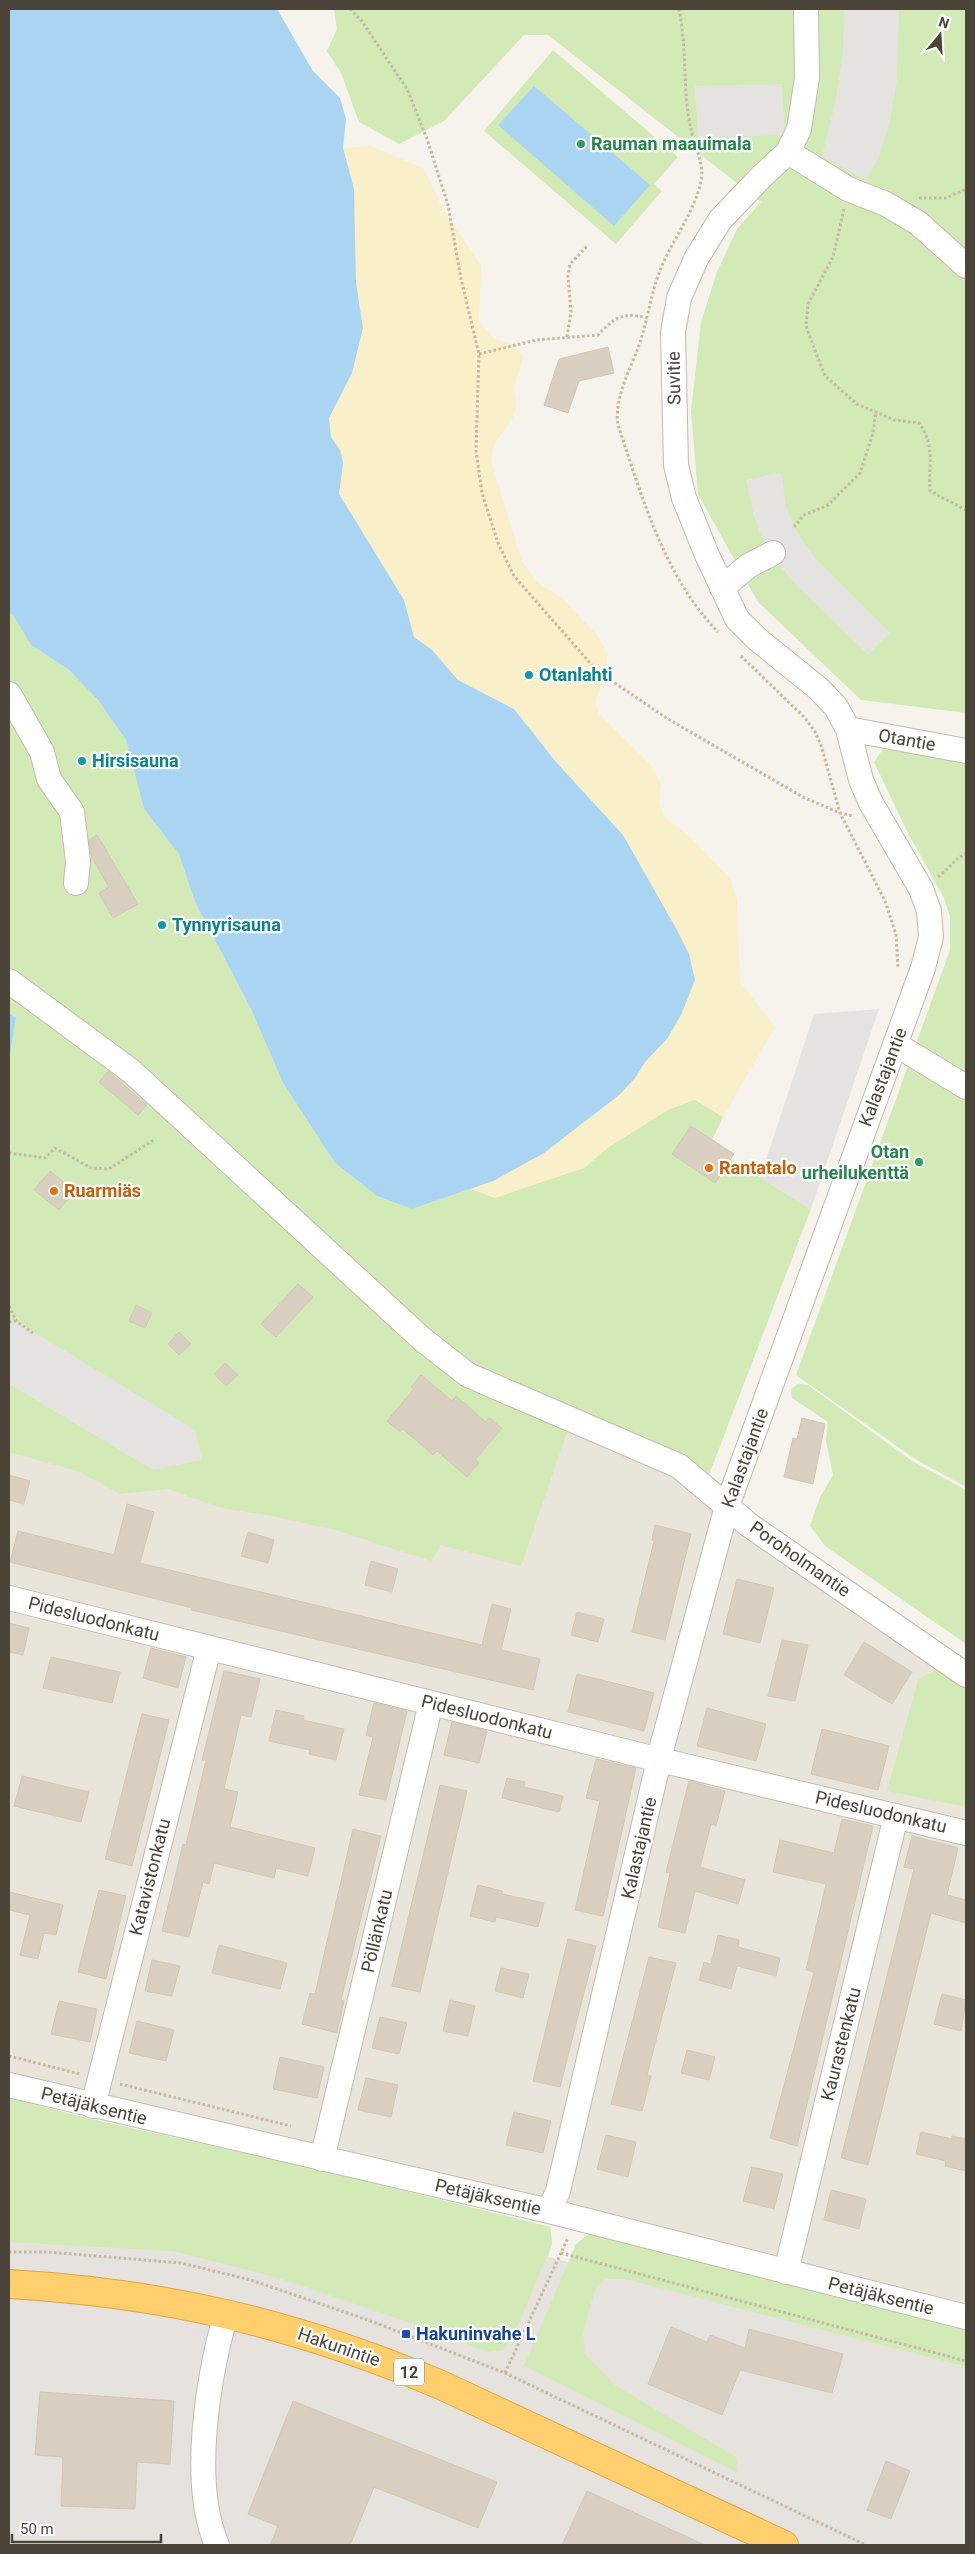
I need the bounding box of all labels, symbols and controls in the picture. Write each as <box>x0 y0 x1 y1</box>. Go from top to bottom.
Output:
north arrow <box>915 10 965 60</box>
text: N <box>937 13 951 32</box>
place label: Rauman maauimala <box>591 133 752 154</box>
marker: Rauman maauimala <box>575 138 587 150</box>
street label: Suvitie <box>663 351 684 405</box>
place label: Otanlahti <box>539 664 613 685</box>
marker: Otanlahti <box>523 669 535 681</box>
street label: Otantie <box>877 724 937 755</box>
place label: Hirsisauna <box>92 750 179 771</box>
marker: Hirsisauna <box>76 755 88 767</box>
place label: Tynnyrisauna <box>172 914 281 935</box>
marker: Tynnyrisauna <box>156 919 168 931</box>
street label: Kalastajantie <box>854 1024 911 1129</box>
place label: Otan urheilukenttä <box>802 1141 909 1183</box>
marker: Otan urheilukenttä <box>913 1156 925 1168</box>
place label: Rantatalo <box>719 1157 797 1178</box>
marker: Rantatalo <box>703 1162 715 1174</box>
place label: Ruarmiäs <box>64 1180 141 1201</box>
marker: Ruarmiäs <box>48 1185 60 1197</box>
street label: Kalastajantie <box>717 1405 772 1510</box>
street label: Poroholmantie <box>746 1516 854 1601</box>
street label: Pidesluodonkatu <box>26 1592 162 1645</box>
street label: Pidesluodonkatu <box>419 1690 555 1743</box>
street label: Pidesluodonkatu <box>813 1786 949 1837</box>
street label: Kalastajantie <box>617 1795 660 1901</box>
street label: Katavistonkatu <box>125 1816 174 1937</box>
street label: Pöllänkatu <box>357 1887 396 1975</box>
street label: Kaurastenkatu <box>816 1985 865 2103</box>
street label: Petäjäksentie <box>39 2082 149 2129</box>
street label: Petäjäksentie <box>433 2174 543 2219</box>
street label: Petäjäksentie <box>826 2272 936 2319</box>
street label: Hakunintie <box>295 2323 383 2370</box>
place label: Hakuninvahe L <box>416 2323 536 2344</box>
marker: Hakuninvahe L <box>400 2328 412 2340</box>
road number: 12 <box>394 2358 424 2386</box>
scale bar <box>12 2512 161 2544</box>
text: 50 m <box>20 2520 54 2538</box>

